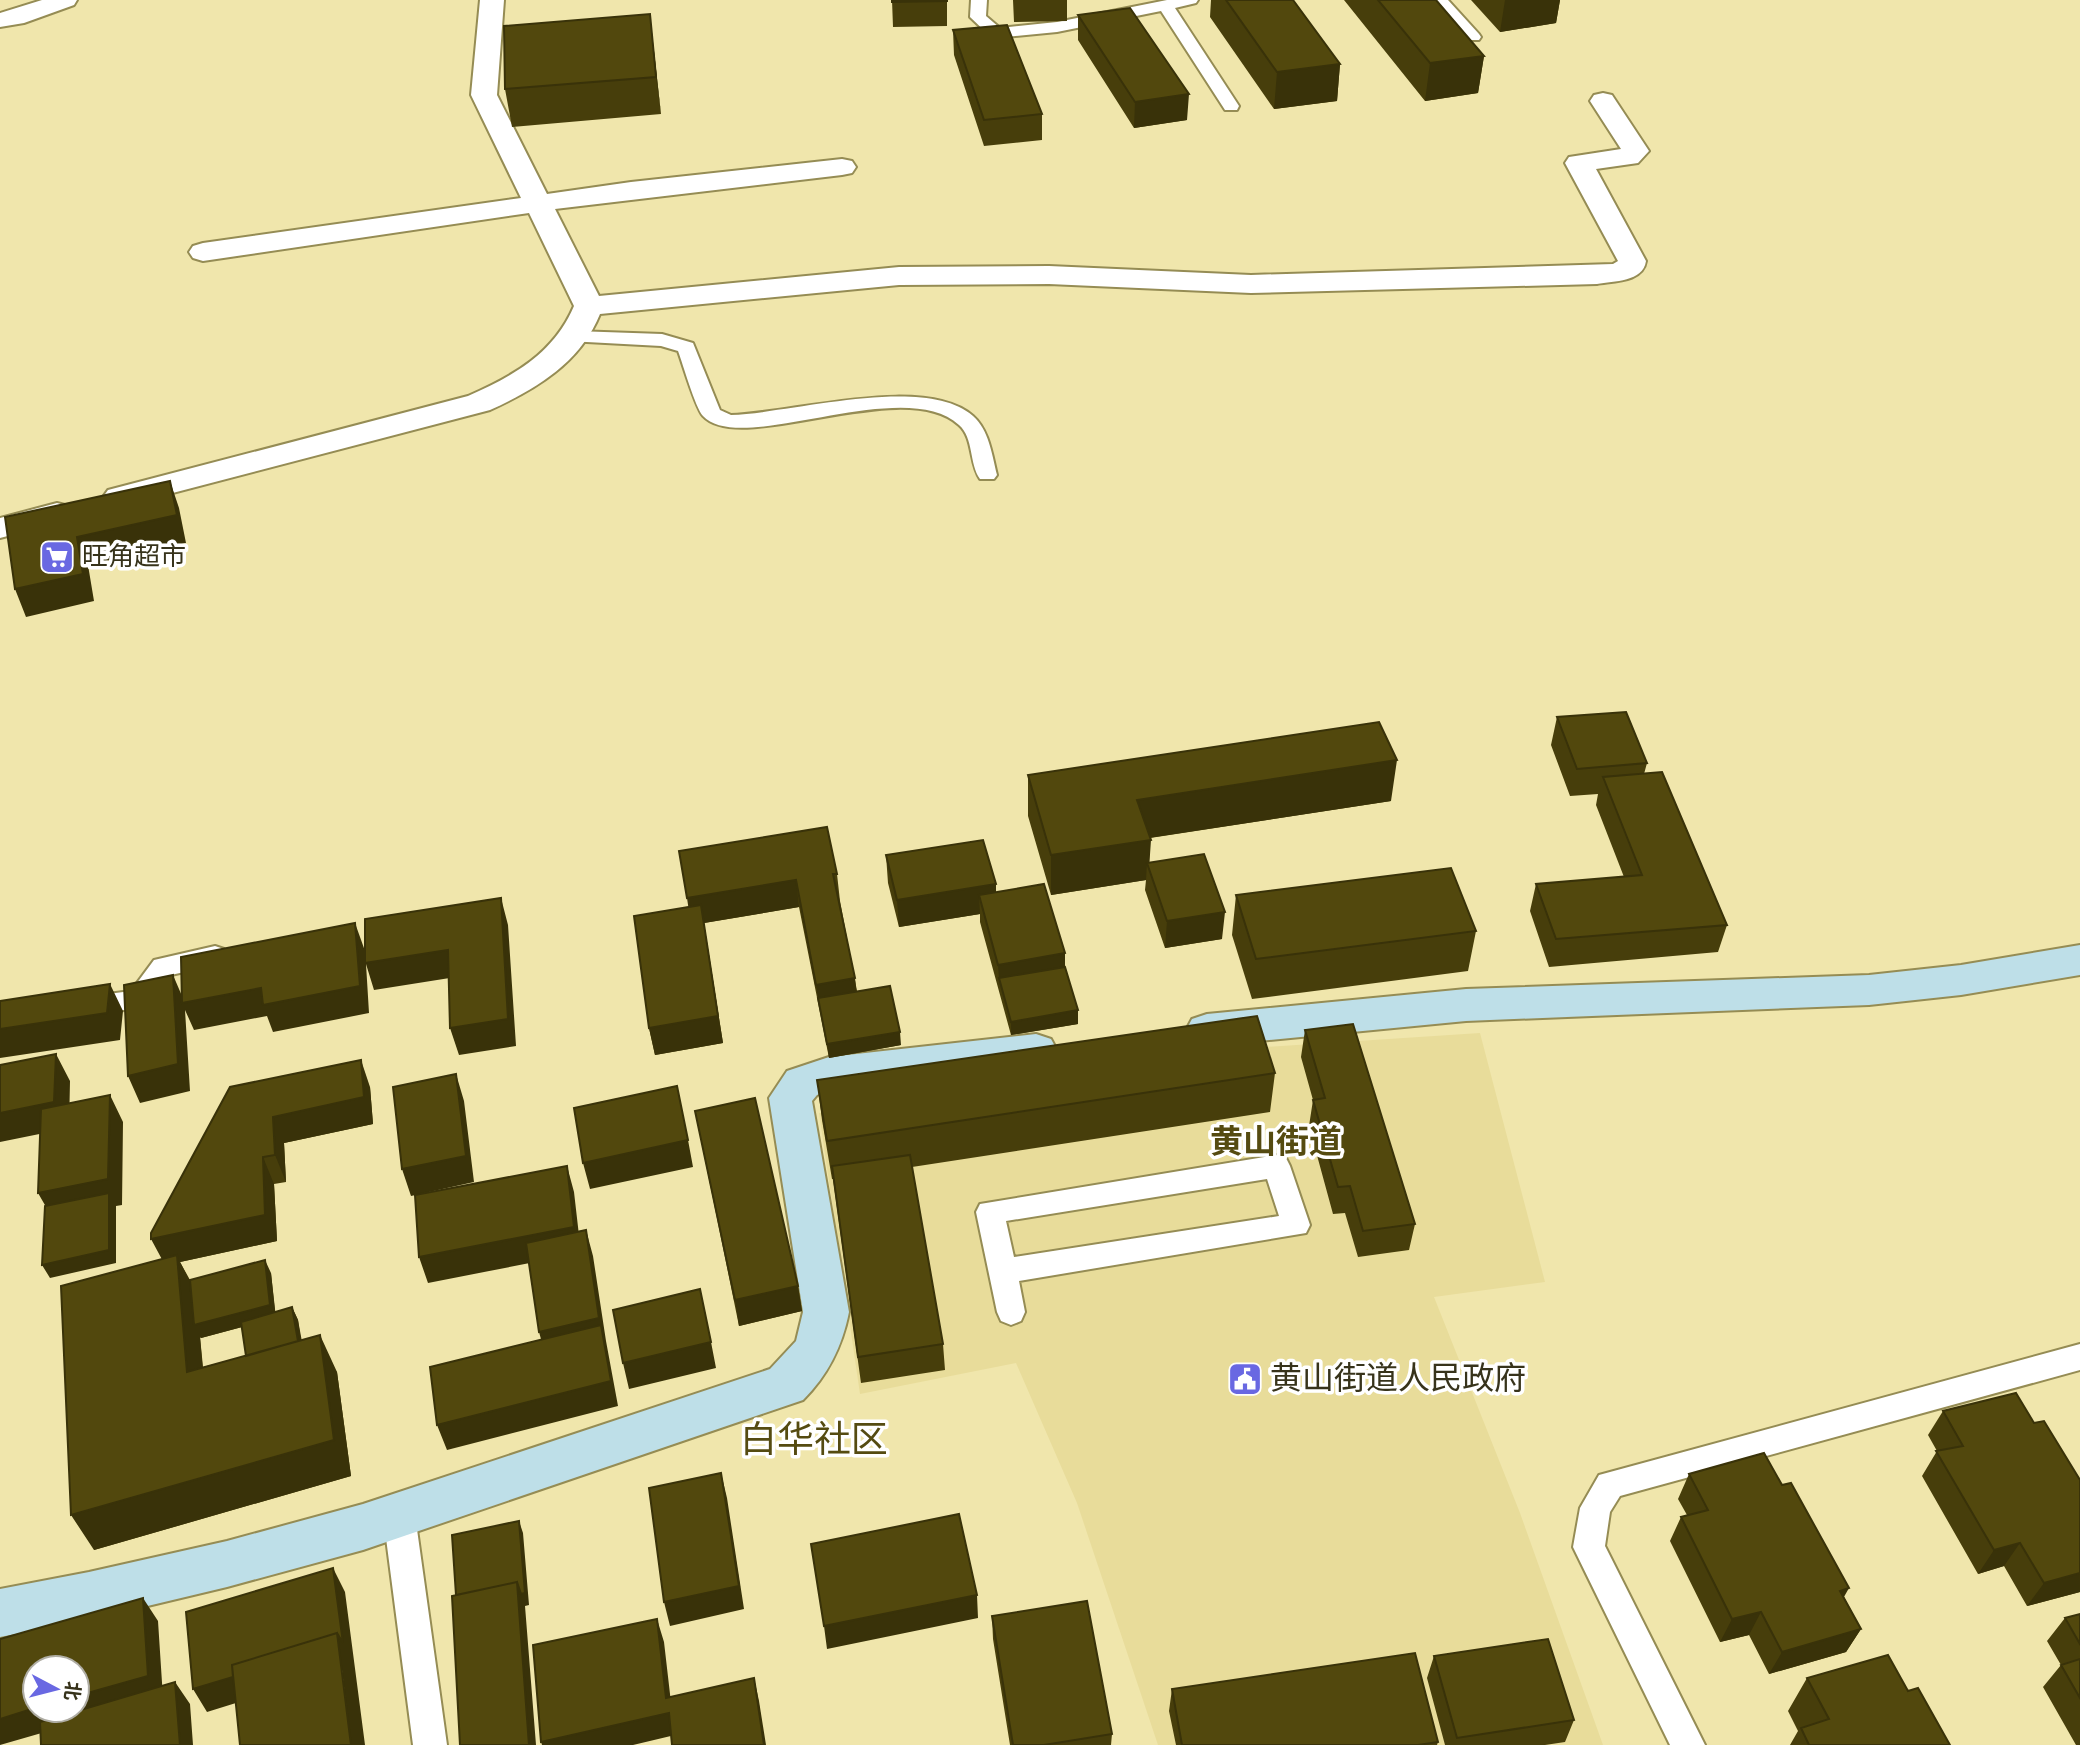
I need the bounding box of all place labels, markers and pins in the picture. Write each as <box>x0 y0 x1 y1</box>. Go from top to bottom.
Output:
supermarket icon: 旺角超市 <box>38 538 76 576</box>
place label: 旺角超市 <box>82 542 186 573</box>
public building icon: 黄山街道人民政府 <box>1226 1360 1264 1398</box>
place label: 黄山街道人民政府 <box>1270 1360 1526 1399</box>

